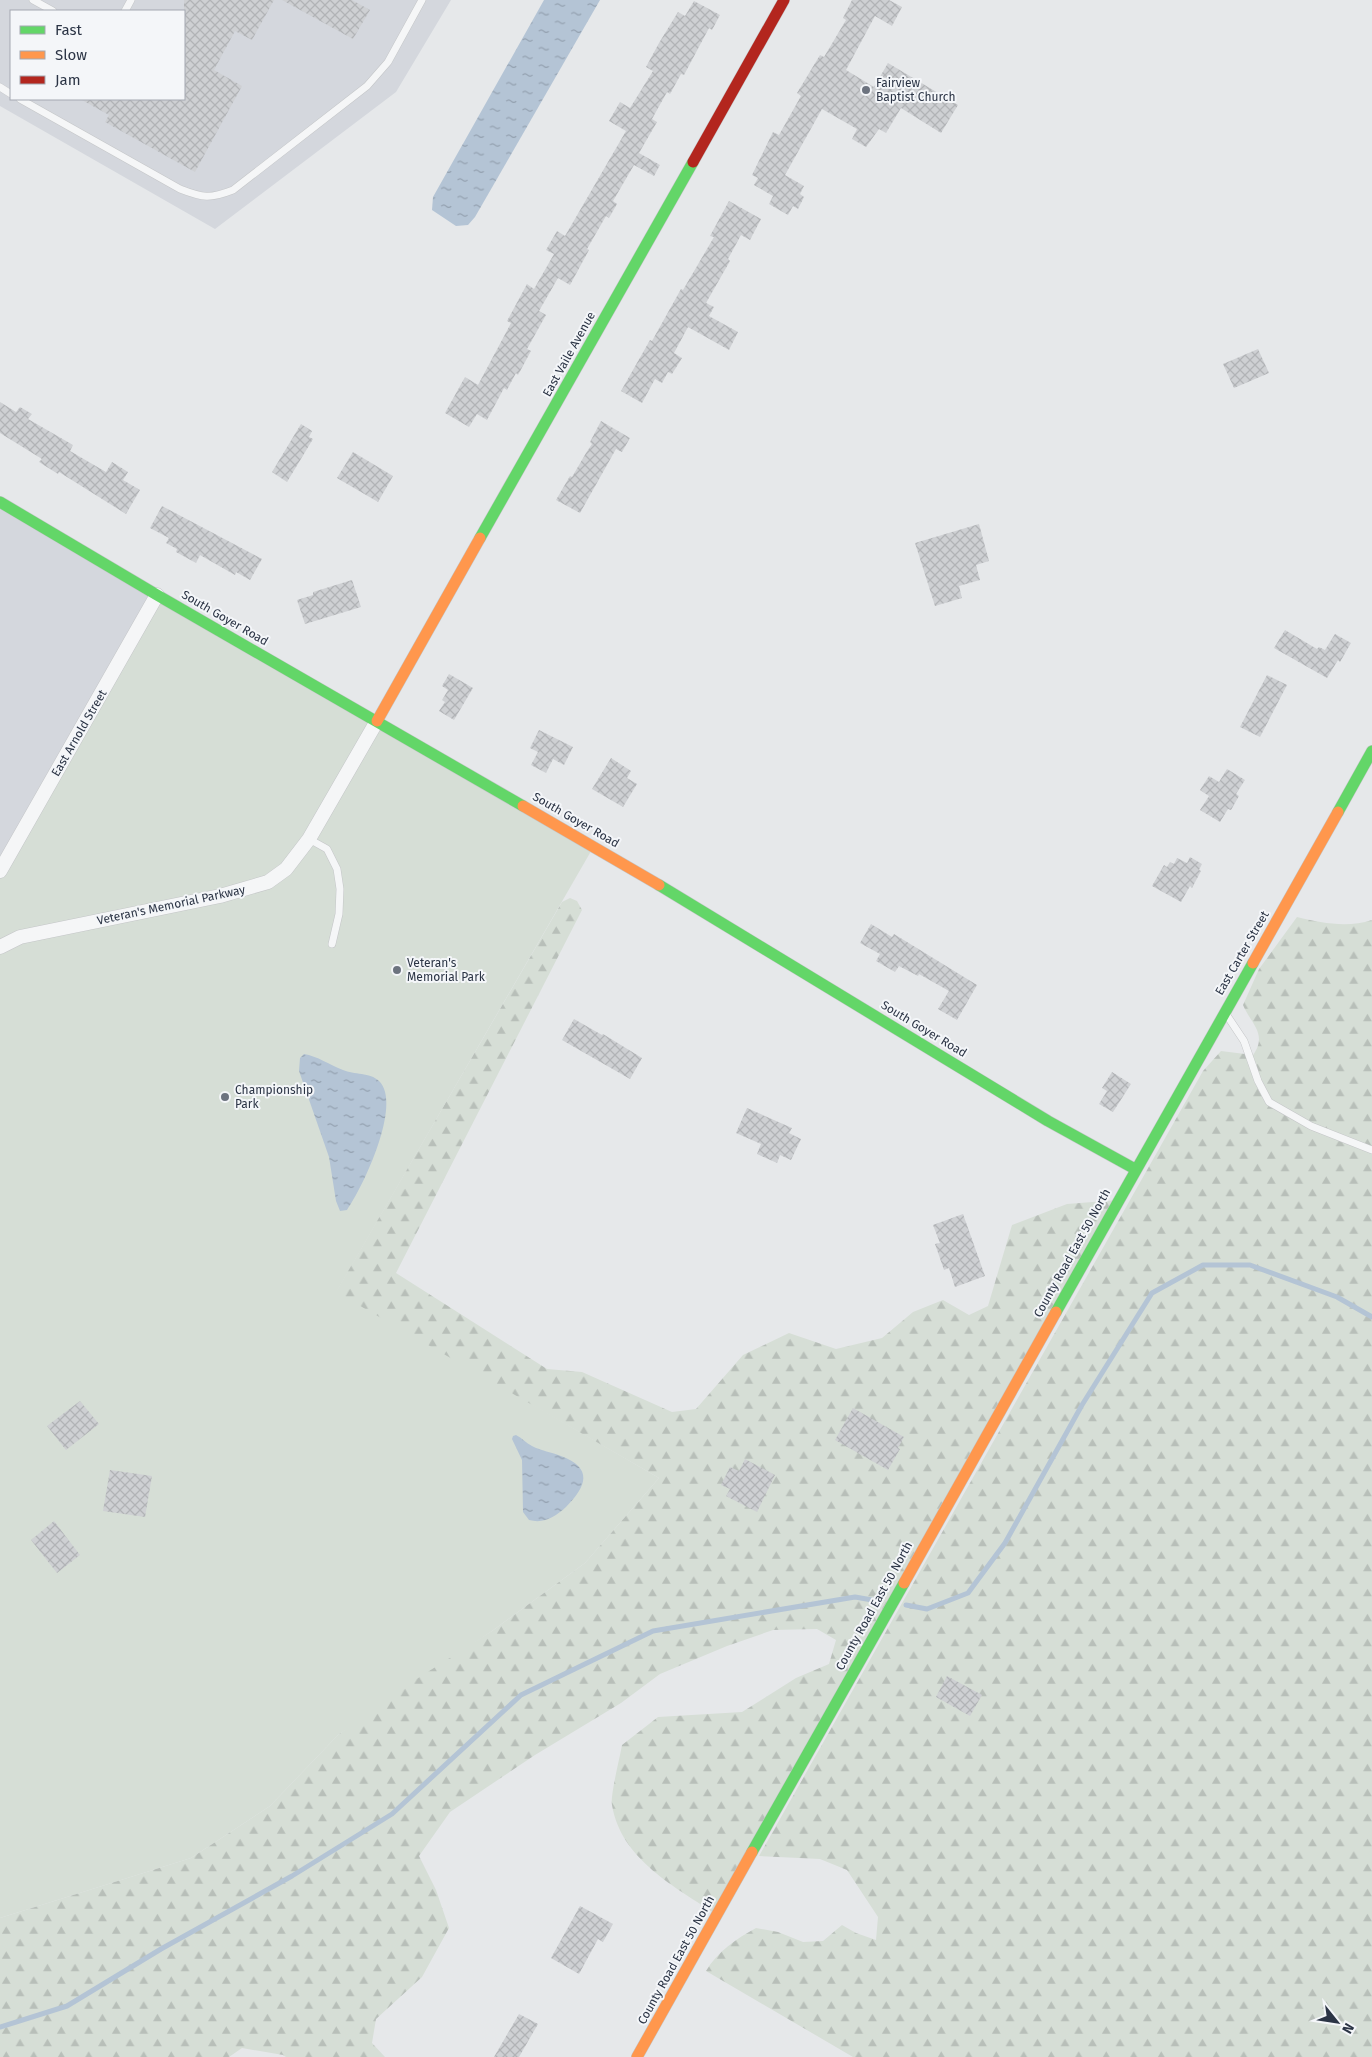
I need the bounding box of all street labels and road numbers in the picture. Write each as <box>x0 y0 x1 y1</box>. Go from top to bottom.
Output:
street label: East Vaile Avenue <box>540 309 598 399</box>
street label: South Goyer Road <box>179 588 271 648</box>
street label: East Arnold Street <box>49 687 110 779</box>
street label: South Goyer Road <box>530 790 622 850</box>
street label: Veteran's Memorial Parkway <box>96 882 246 928</box>
street label: East Carter Street <box>1212 908 1272 997</box>
street label: South Goyer Road <box>879 998 969 1060</box>
street label: County Road East 50 North <box>1031 1186 1113 1320</box>
street label: County Road East 50 North <box>833 1539 915 1673</box>
street label: County Road East 50 North <box>635 1893 717 2027</box>

